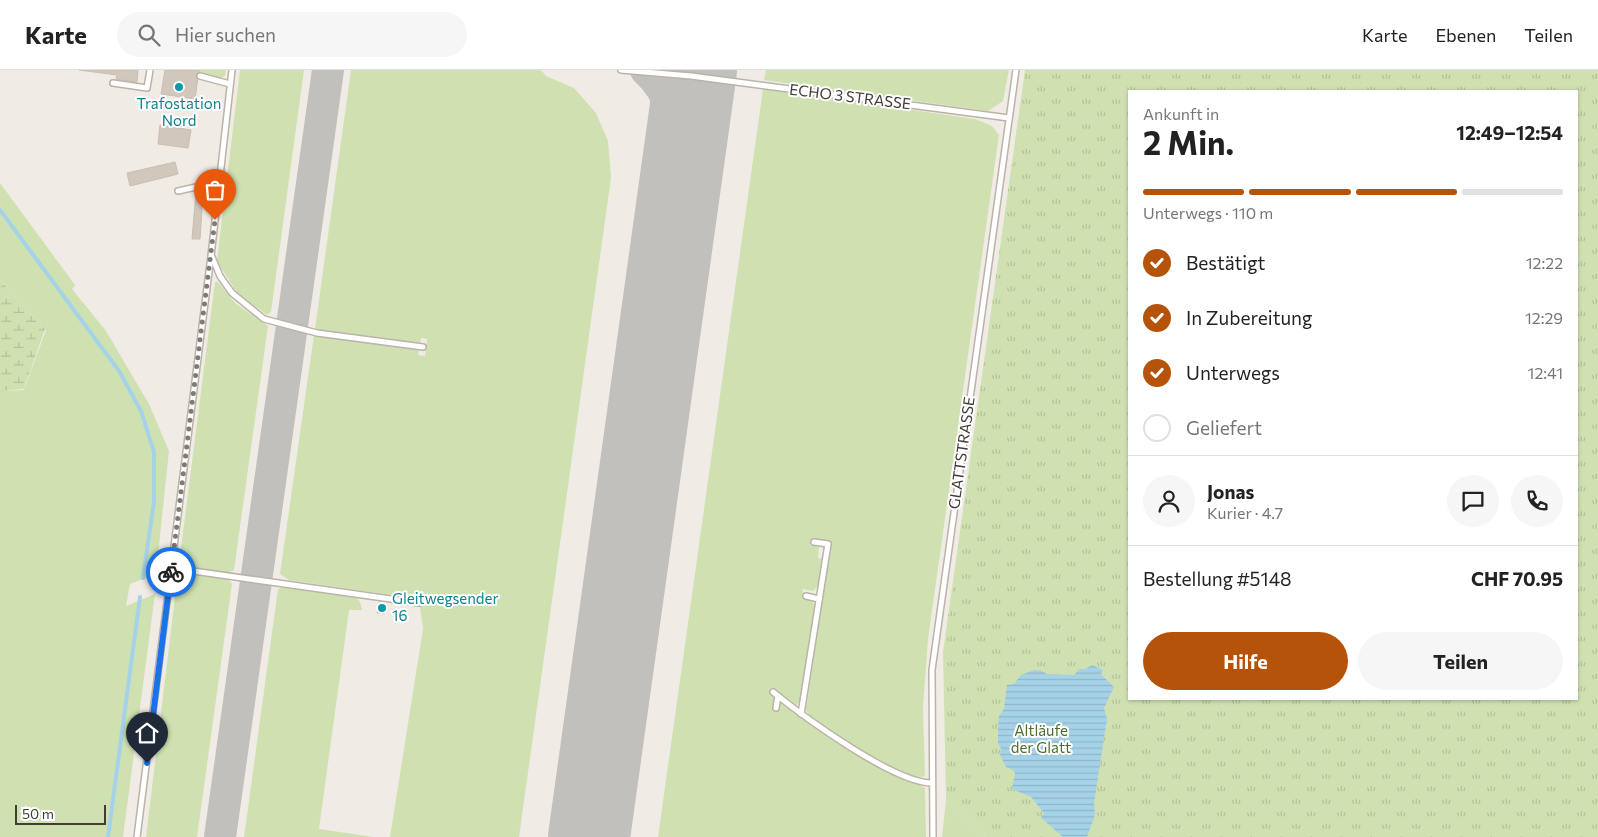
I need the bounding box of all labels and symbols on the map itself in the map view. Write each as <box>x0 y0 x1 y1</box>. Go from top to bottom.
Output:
street label: ECHO 3 STRASSE <box>788 80 912 112</box>
marker: Trafostation Nord <box>173 81 185 93</box>
place label: Trafostation Nord <box>137 94 221 129</box>
pin <box>194 169 236 220</box>
street label: GLATTSTRASSE <box>944 396 978 510</box>
courier <box>146 547 196 597</box>
place label: Gleitwegsender 16 <box>392 589 498 624</box>
marker: Gleitwegsender 16 <box>376 602 388 614</box>
pin <box>126 712 168 763</box>
park label: Altläufe der Glatt <box>1011 721 1071 756</box>
scale bar <box>15 802 106 825</box>

